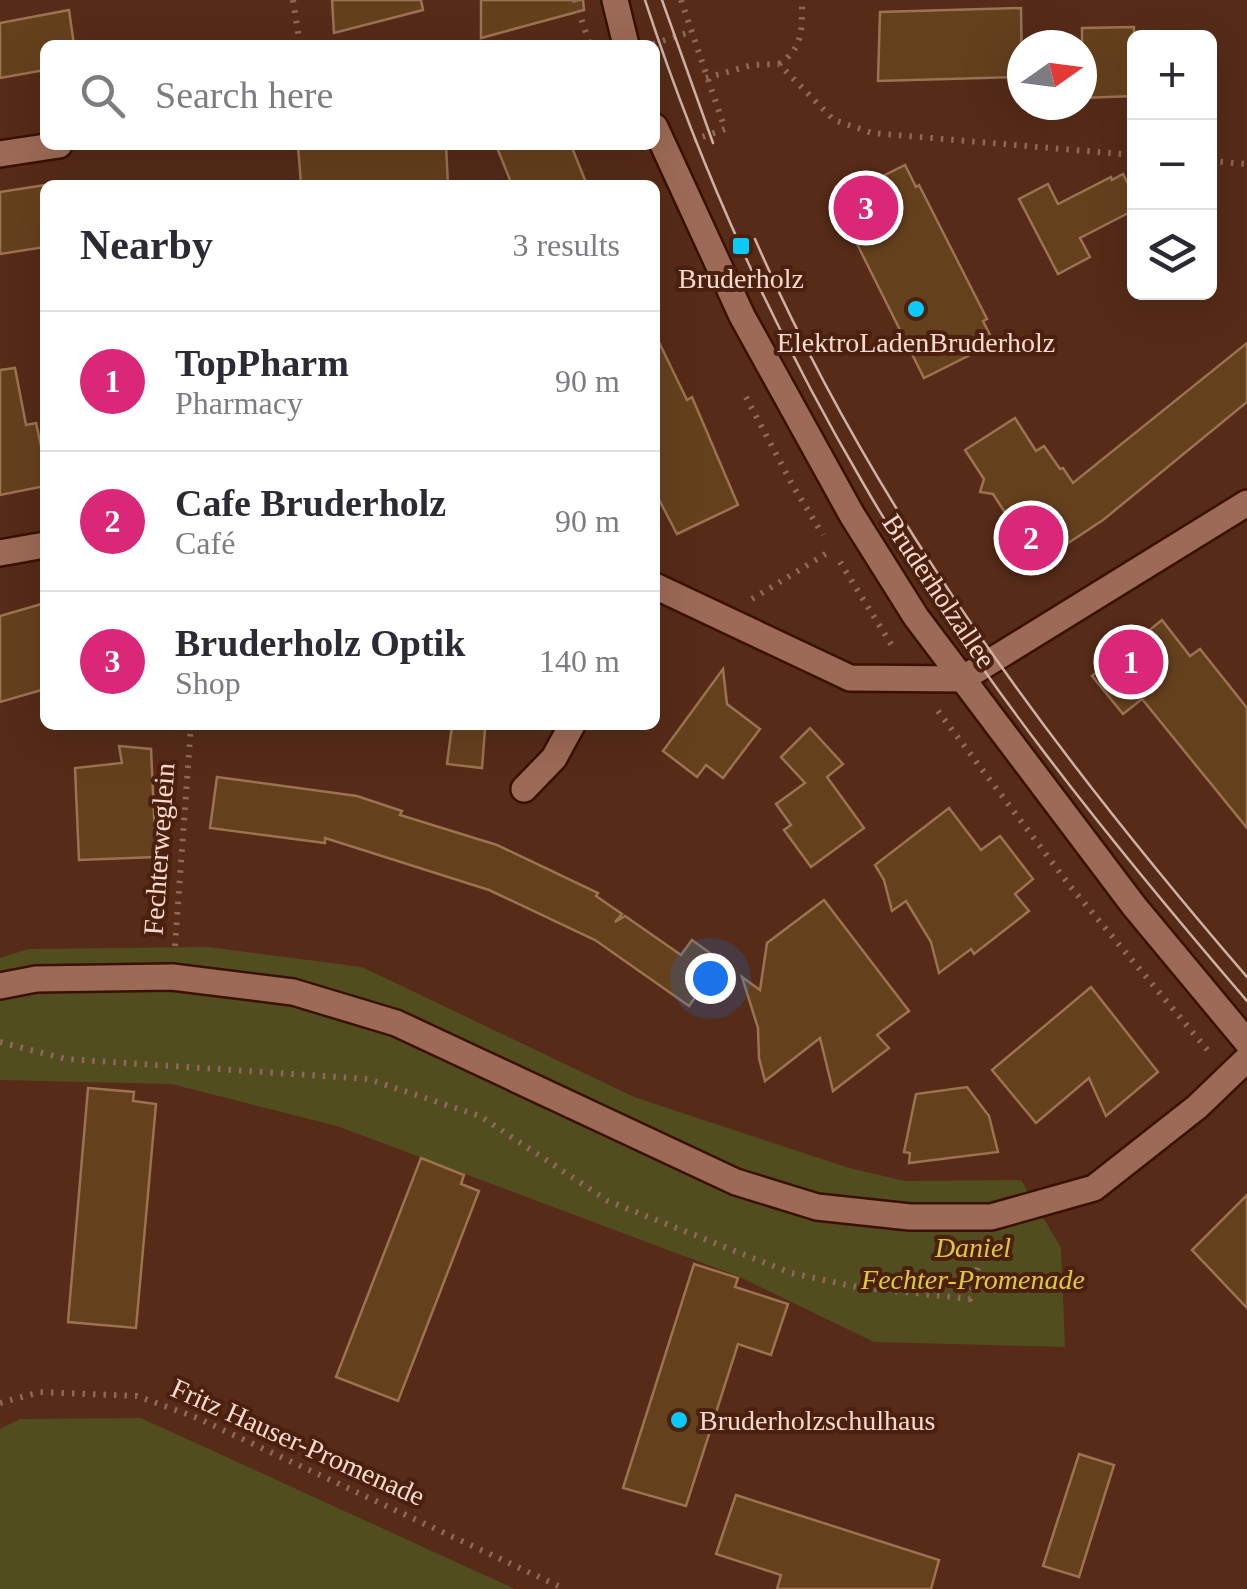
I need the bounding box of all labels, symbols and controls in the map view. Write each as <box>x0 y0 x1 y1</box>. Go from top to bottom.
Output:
north arrow <box>1007 30 1097 120</box>
map controls <box>1127 30 1217 300</box>
button: + <box>1127 30 1217 120</box>
search box <box>40 40 660 150</box>
icon: search <box>75 68 130 123</box>
text: Search here <box>155 74 333 116</box>
button: − <box>1127 120 1217 210</box>
pin: 3 <box>834 170 898 246</box>
button: layers <box>1127 210 1217 300</box>
text: Nearby <box>80 222 213 268</box>
text: 3 results <box>512 227 620 263</box>
marker: Bruderholz <box>730 235 752 257</box>
place label: Bruderholz <box>678 263 804 294</box>
marker: ElektroLadenBruderholz <box>905 298 927 320</box>
place label: ElektroLadenBruderholz <box>777 327 1055 358</box>
text: TopPharm <box>175 342 349 384</box>
text: 1 <box>105 363 121 399</box>
text: 90 m <box>555 363 620 399</box>
text: Pharmacy <box>175 385 303 421</box>
text: Cafe Bruderholz <box>175 482 446 524</box>
pin: 2 <box>998 500 1064 576</box>
text: 2 <box>105 503 121 539</box>
text: 90 m <box>555 503 620 539</box>
street label: Bruderholzallee <box>876 508 1002 674</box>
text: Café <box>175 525 235 561</box>
text: Bruderholz Optik <box>175 622 465 664</box>
pin: 1 <box>1098 624 1164 700</box>
text: 3 <box>105 643 121 679</box>
text: 140 m <box>539 643 620 679</box>
text: Shop <box>175 665 241 701</box>
street label: Fechterweglein <box>138 762 180 936</box>
your location <box>685 953 736 1004</box>
park label: Daniel Fechter-Promenade <box>860 1232 1085 1295</box>
street label: Fritz Hauser-Promenade <box>167 1372 429 1512</box>
place label: Bruderholzschulhaus <box>699 1405 935 1436</box>
marker: Bruderholzschulhaus <box>668 1409 690 1431</box>

